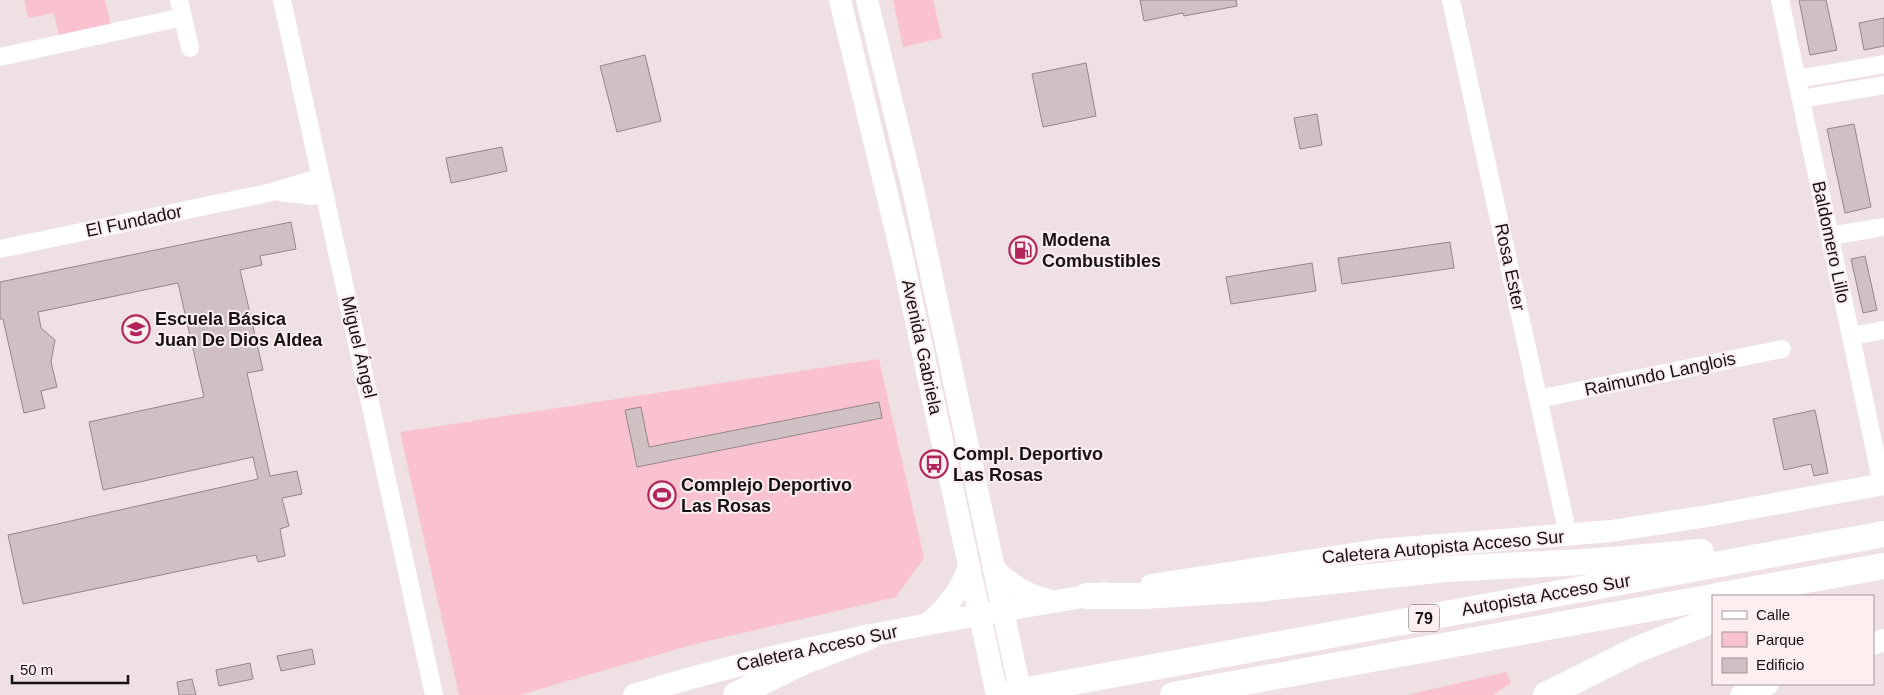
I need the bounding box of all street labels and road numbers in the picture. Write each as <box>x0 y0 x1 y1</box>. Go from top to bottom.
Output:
street label: Baldomero Lillo <box>1808 179 1854 305</box>
street label: El Fundador <box>84 201 184 241</box>
street label: Rosa Ester <box>1491 221 1529 313</box>
street label: Avenida Gabriela <box>898 278 946 417</box>
street label: Miguel Ángel <box>338 294 380 400</box>
street label: Raimundo Langlois <box>1583 348 1737 400</box>
street label: Caletera Autopista Acceso Sur <box>1321 526 1565 568</box>
street label: Autopista Acceso Sur <box>1460 570 1632 620</box>
road number: 79 <box>1409 604 1439 632</box>
street label: Caletera Acceso Sur <box>735 621 899 675</box>

